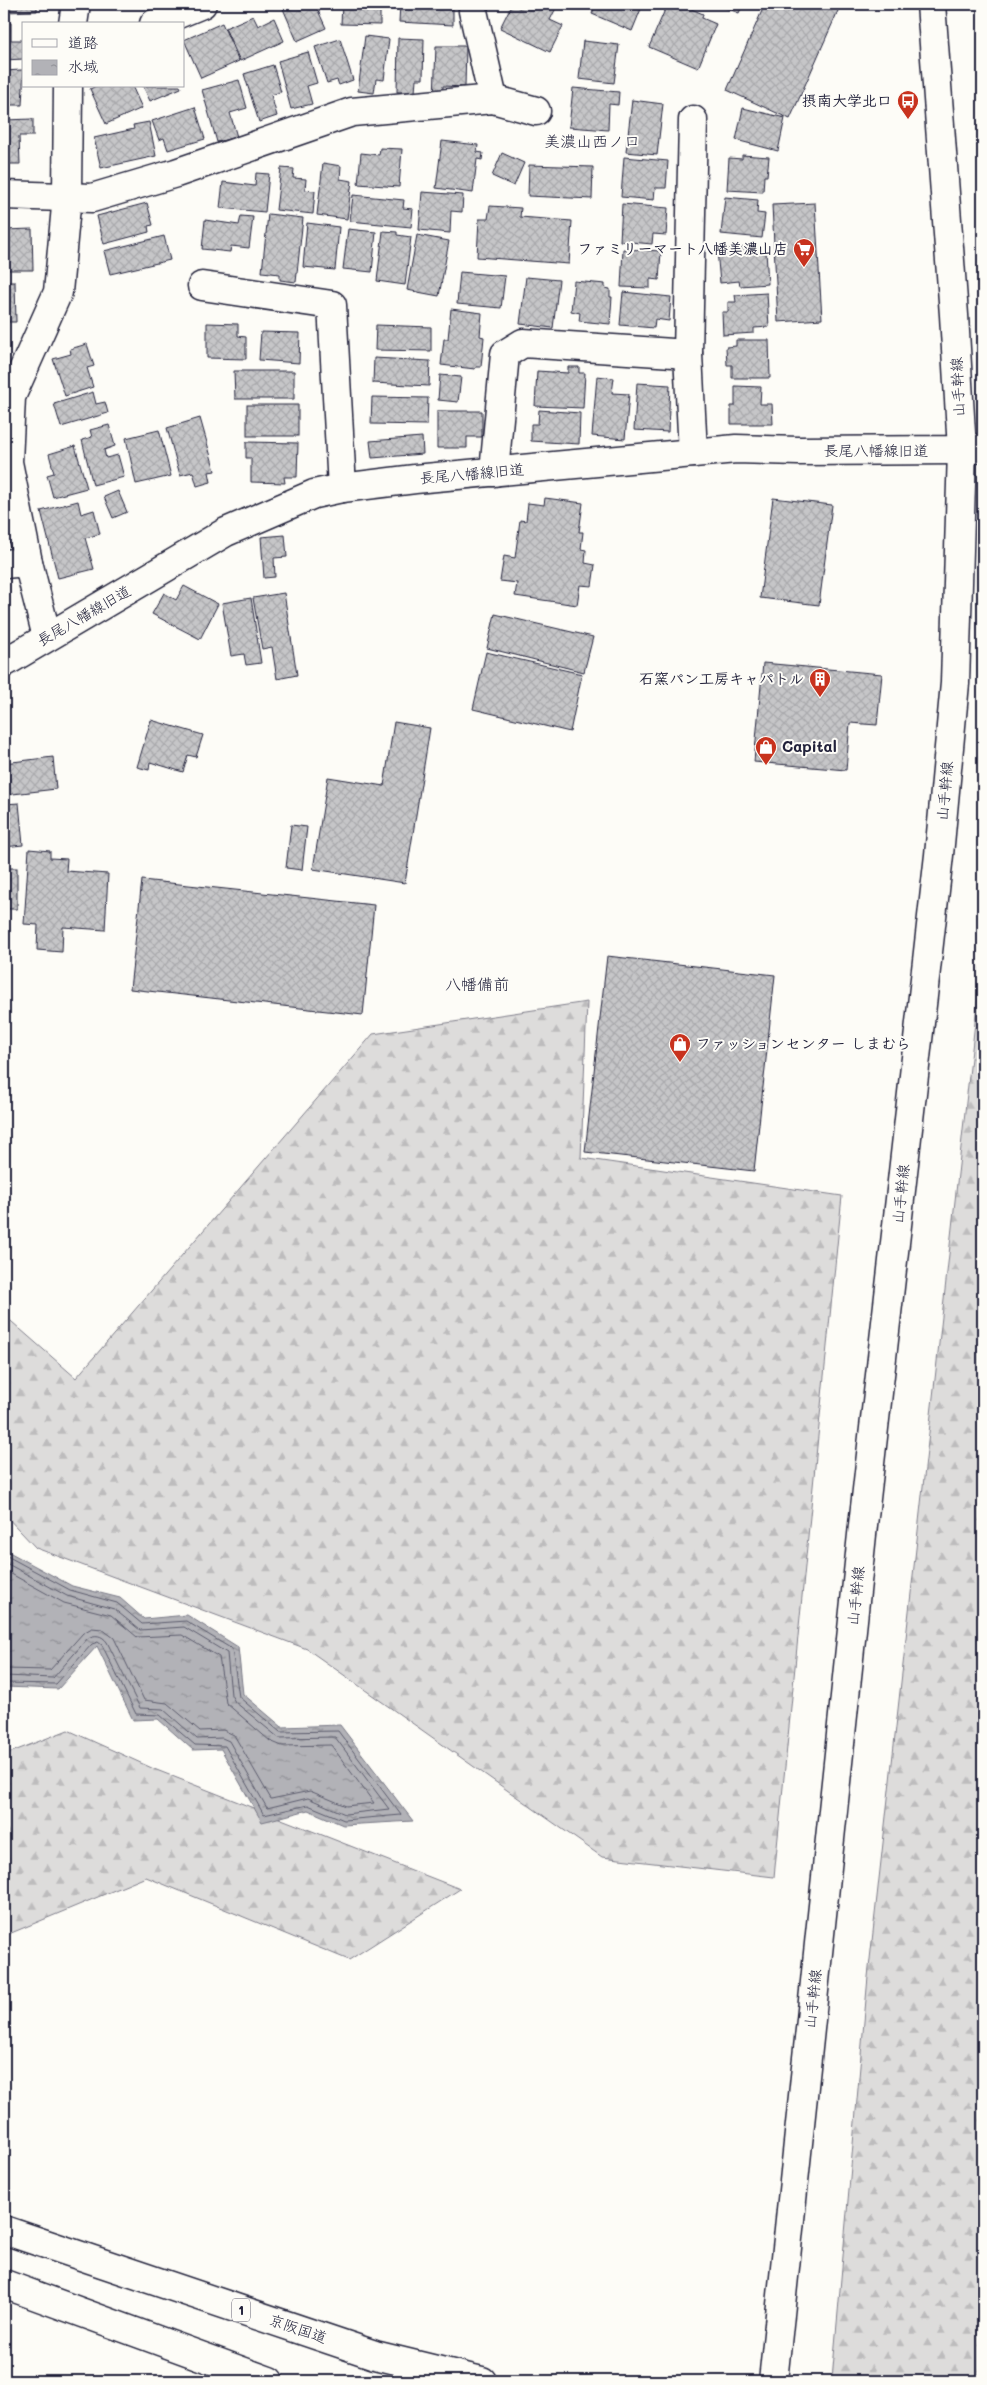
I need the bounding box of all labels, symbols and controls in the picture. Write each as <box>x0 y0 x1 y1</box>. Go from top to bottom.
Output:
legend <box>22 22 185 88</box>
text: 道路 <box>68 32 98 52</box>
text: 水域 <box>68 56 98 76</box>
bus stop icon: 摂南大学北口 <box>896 89 920 120</box>
place label: 摂南大学北口 <box>802 90 892 110</box>
district label: 美濃山西ノ口 <box>544 130 640 151</box>
supermarket icon: ファミリーマート八幡美濃山店 <box>792 237 816 268</box>
place label: ファミリーマート八幡美濃山店 <box>577 238 788 258</box>
street label: 山手幹線 <box>945 357 969 418</box>
street label: 長尾八幡線旧道 <box>823 440 929 460</box>
street label: 長尾八幡線旧道 <box>419 458 525 488</box>
street label: 長尾八幡線旧道 <box>33 580 134 650</box>
building icon: 石窯パン工房キャパトル <box>808 667 832 698</box>
place label: 石窯パン工房キャパトル <box>639 668 804 688</box>
shop icon: Capital <box>754 735 778 766</box>
place label: Capital <box>782 736 837 756</box>
street label: 山手幹線 <box>931 760 957 822</box>
district label: 八幡備前 <box>445 973 509 994</box>
shop icon: ファッションセンター しまむら <box>668 1032 692 1063</box>
place label: ファッションセンター しまむら <box>696 1033 911 1053</box>
street label: 山手幹線 <box>887 1163 913 1225</box>
street label: 山手幹線 <box>842 1565 868 1627</box>
street label: 山手幹線 <box>799 1968 825 2030</box>
road number: 1 <box>232 2298 250 2322</box>
street label: 京阪国道 <box>267 2309 330 2347</box>

